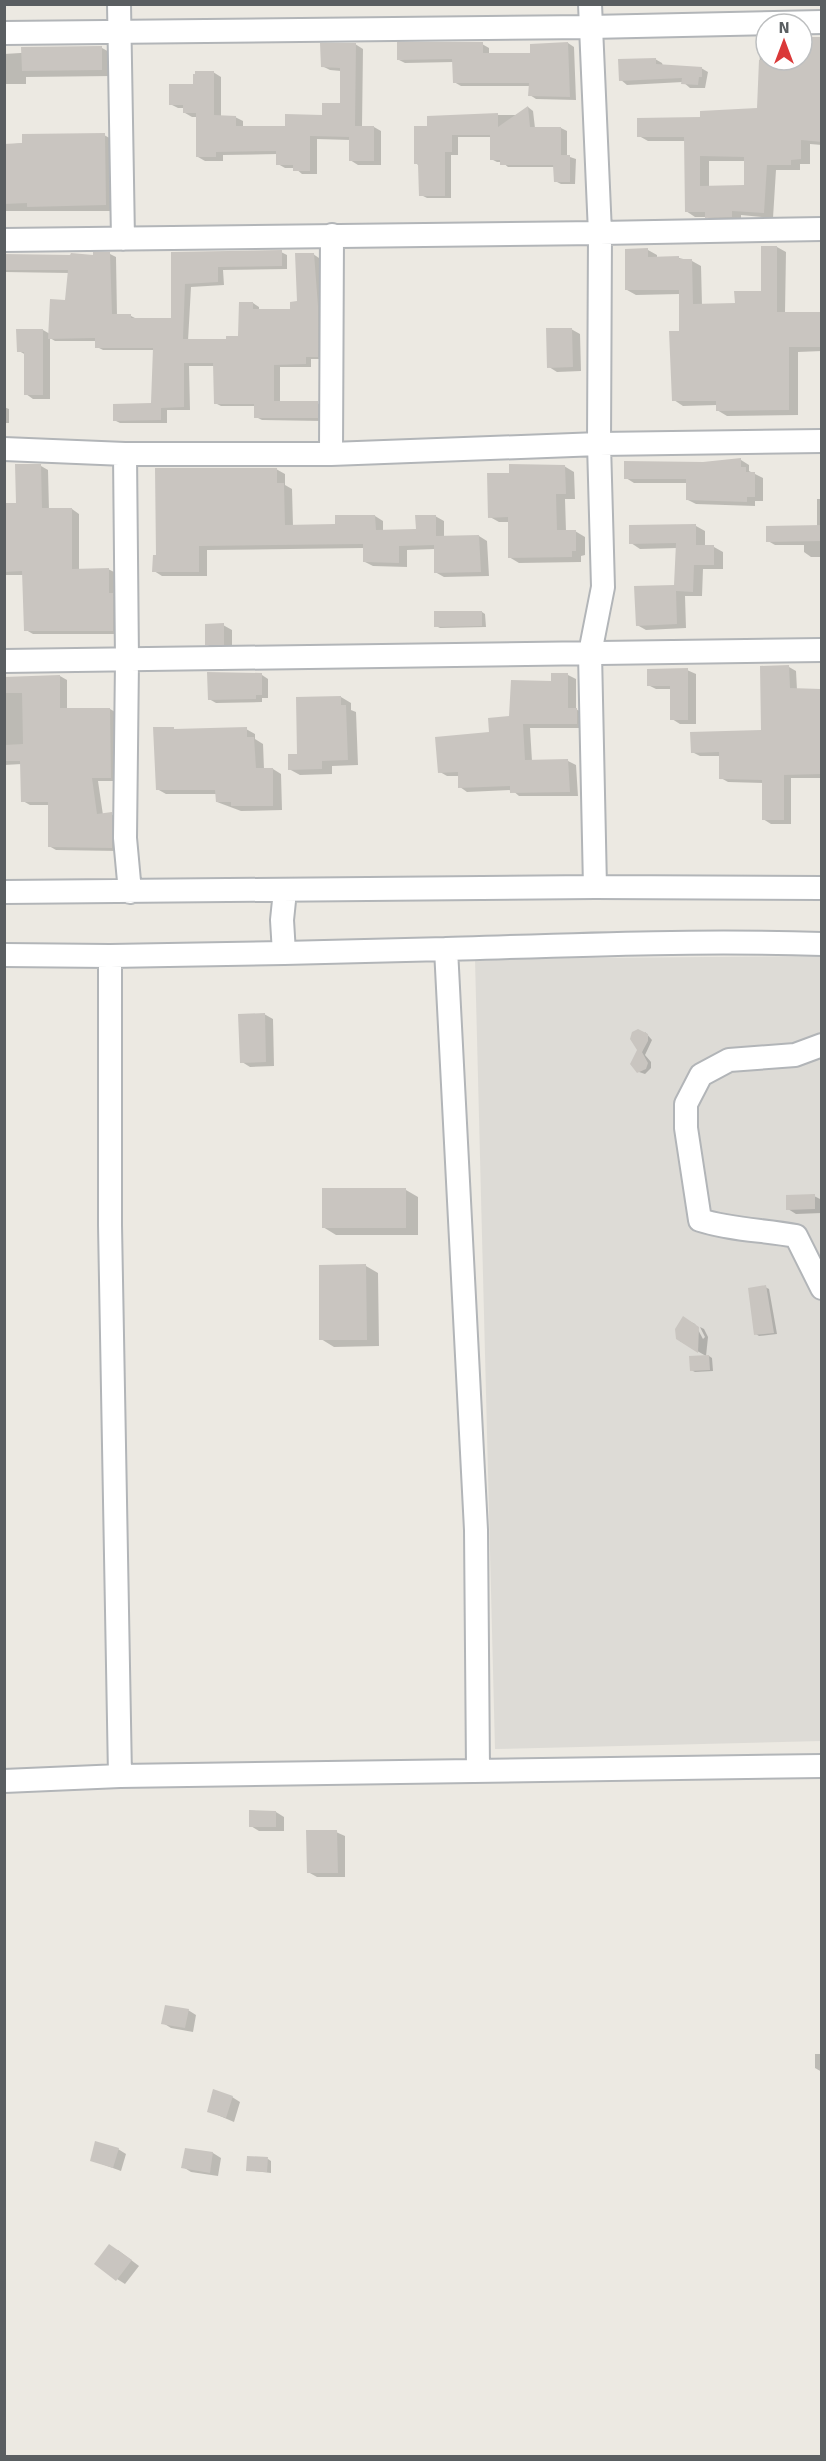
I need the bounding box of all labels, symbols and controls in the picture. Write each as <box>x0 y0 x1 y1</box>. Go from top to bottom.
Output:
north arrow <box>754 12 814 72</box>
text: N <box>778 18 790 38</box>

